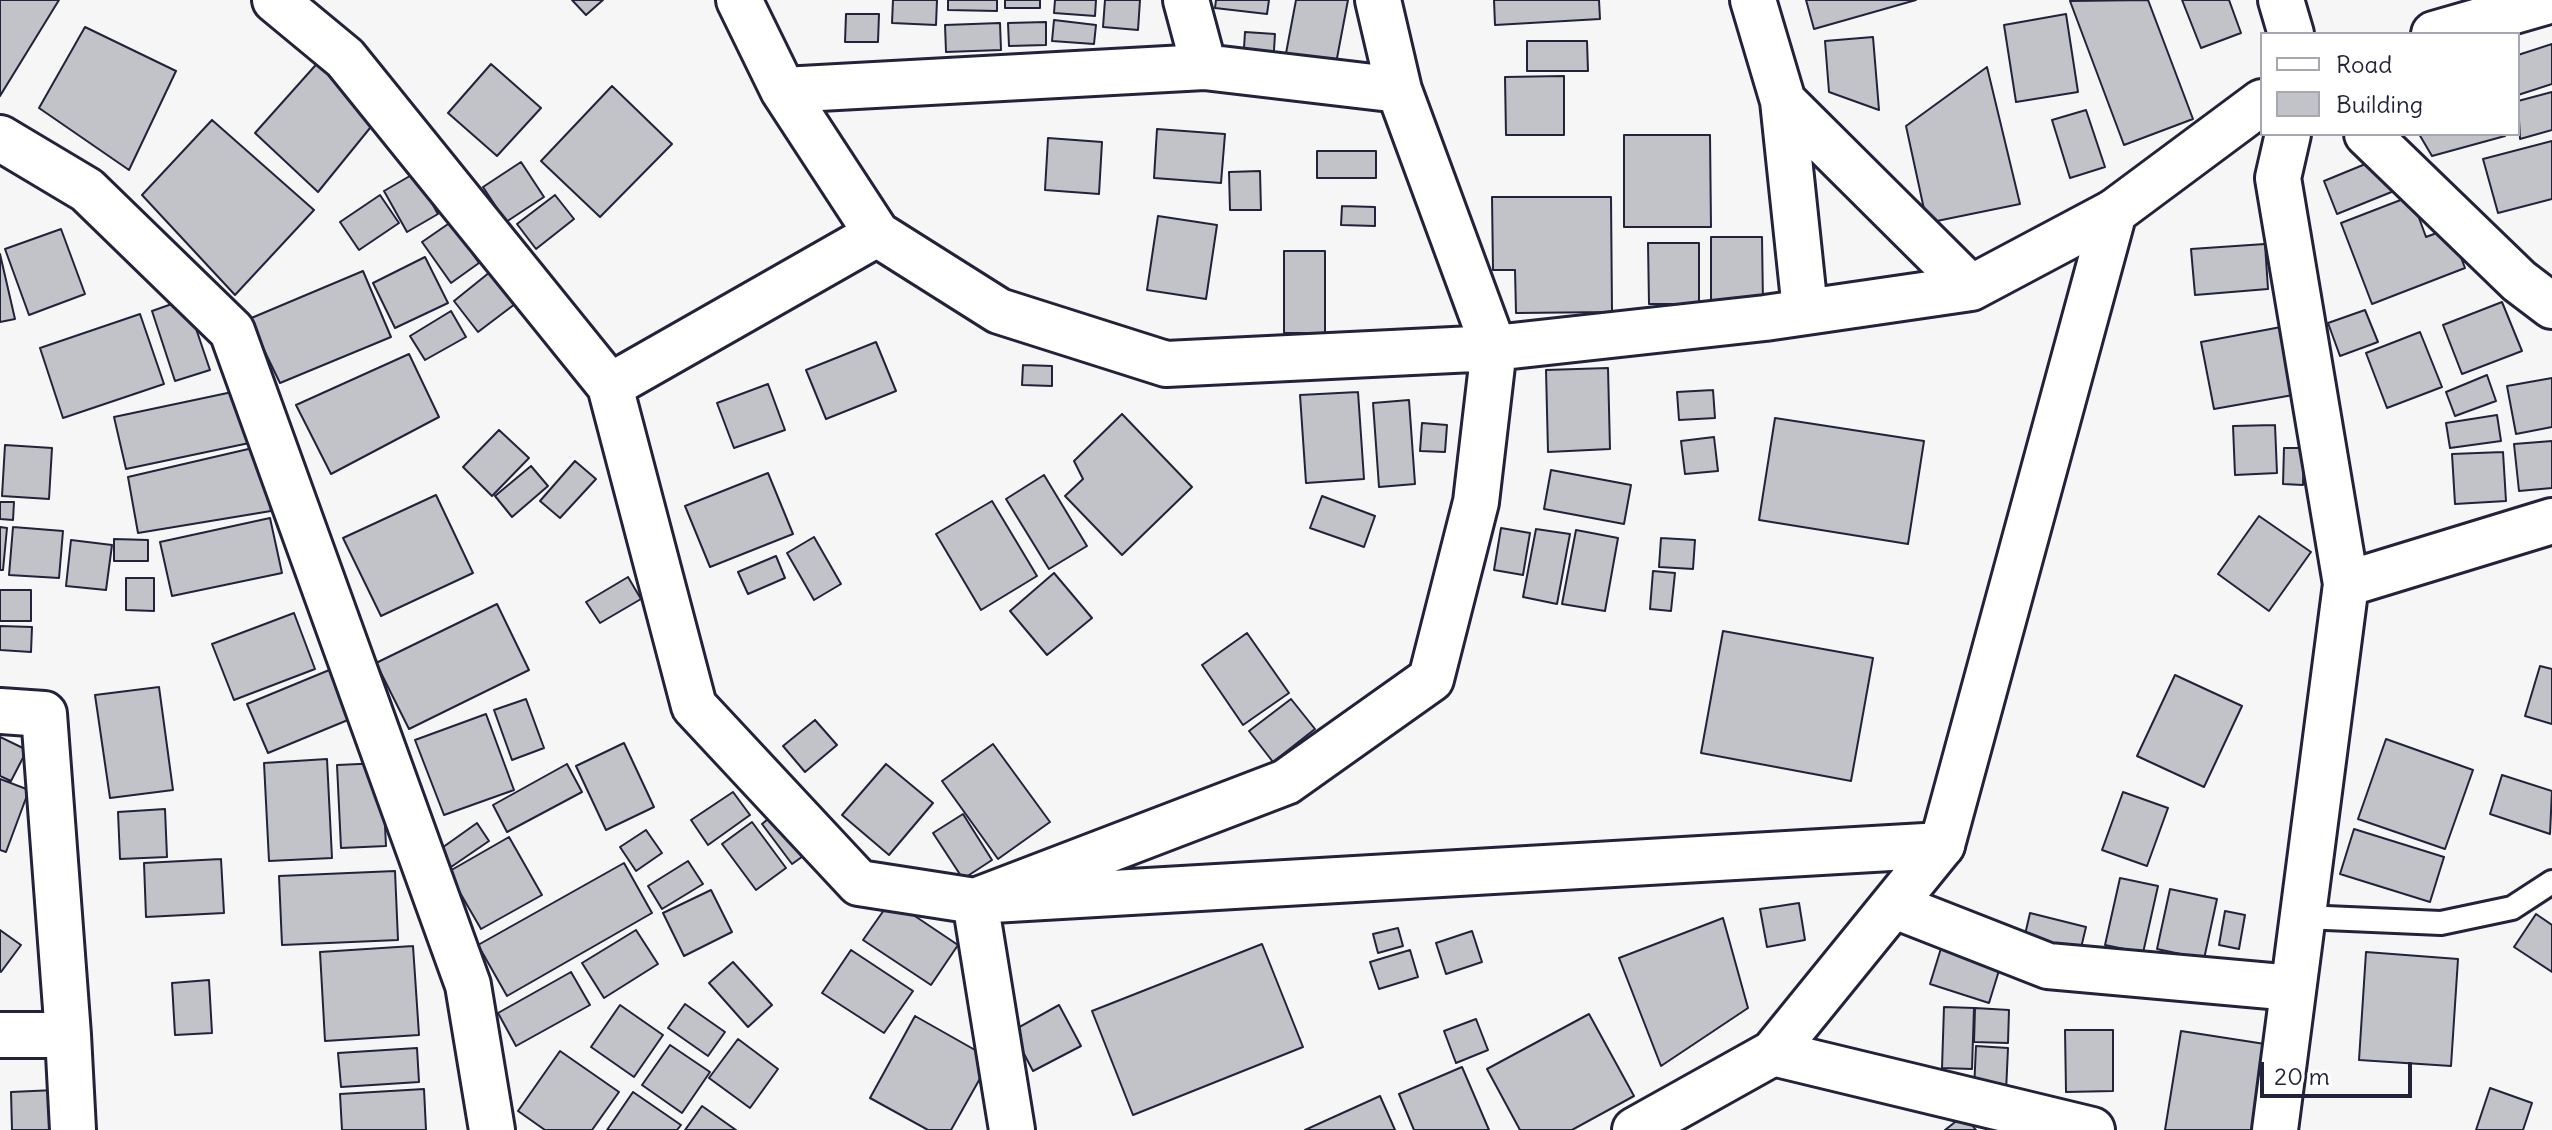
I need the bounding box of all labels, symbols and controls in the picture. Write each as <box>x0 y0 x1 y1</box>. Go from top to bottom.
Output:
legend <box>2260 32 2520 136</box>
text: Road <box>2336 49 2392 79</box>
text: Building <box>2336 89 2423 119</box>
scale bar <box>2264 1046 2416 1096</box>
text: 20 m <box>2274 1061 2330 1091</box>

